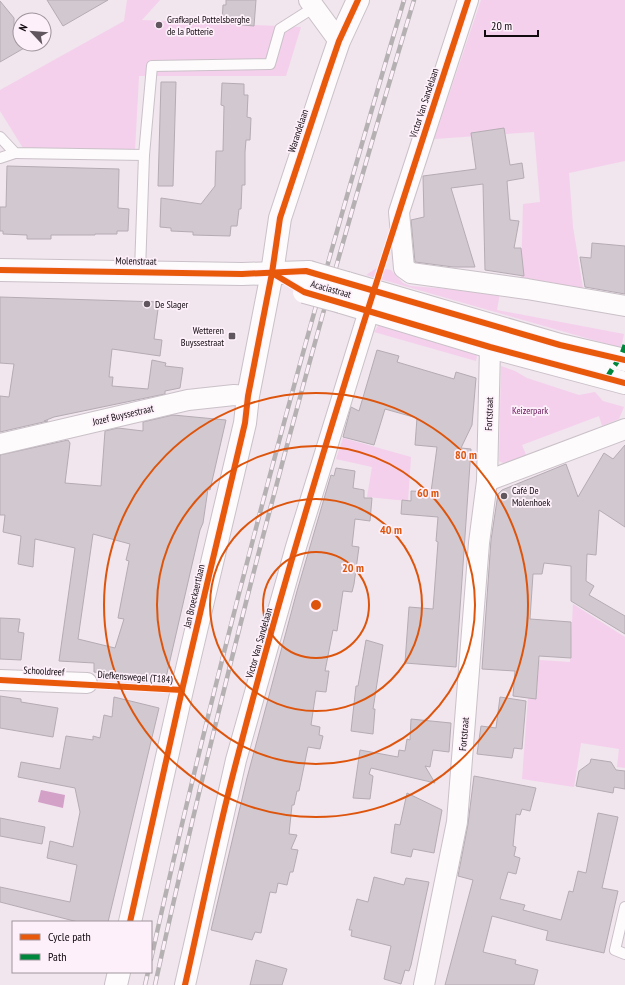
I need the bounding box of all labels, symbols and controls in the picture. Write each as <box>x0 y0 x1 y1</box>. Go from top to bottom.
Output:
north arrow <box>12 12 52 52</box>
scale bar <box>485 12 538 38</box>
place label: Grafkapel Pottelsberghe de la Potterie <box>167 13 250 38</box>
text: 20 m <box>491 18 512 33</box>
marker: Grafkapel Pottelsberghe de la Potterie <box>154 20 164 30</box>
text: N <box>15 22 31 33</box>
street label: Victor Van Sandelaan <box>406 66 441 140</box>
street label: Warandelaan <box>285 108 311 154</box>
street label: Molenstraat <box>115 254 157 268</box>
street label: Acaciastraat <box>309 277 353 301</box>
place label: De Slager <box>155 298 189 311</box>
marker: De Slager <box>142 299 152 309</box>
place label: Wetteren Buyssestraat <box>181 324 224 349</box>
marker: Wetteren Buyssestraat <box>227 331 237 341</box>
street label: Fortstraat <box>482 397 496 431</box>
street label: Jozef Buyssestraat <box>90 402 155 429</box>
park label: Keizerpark <box>512 404 548 417</box>
text: 80 m <box>455 447 477 462</box>
place label: Café De Molenhoek <box>512 484 550 509</box>
text: 60 m <box>417 485 439 500</box>
marker: Café De Molenhoek <box>499 491 509 501</box>
text: 40 m <box>380 522 402 537</box>
text: 20 m <box>342 560 364 575</box>
street label: Jan Broeckaertlaan <box>180 563 208 630</box>
centre of rings <box>309 598 323 612</box>
street label: Victor Van Sandelaan <box>242 606 275 681</box>
street label: Schooldreef <box>23 663 65 679</box>
street label: Diefkenswegel (T184) <box>97 668 174 686</box>
street label: Fortstraat <box>456 716 472 751</box>
legend <box>12 921 152 973</box>
text: Cycle path <box>48 929 91 944</box>
text: Path <box>48 949 66 964</box>

